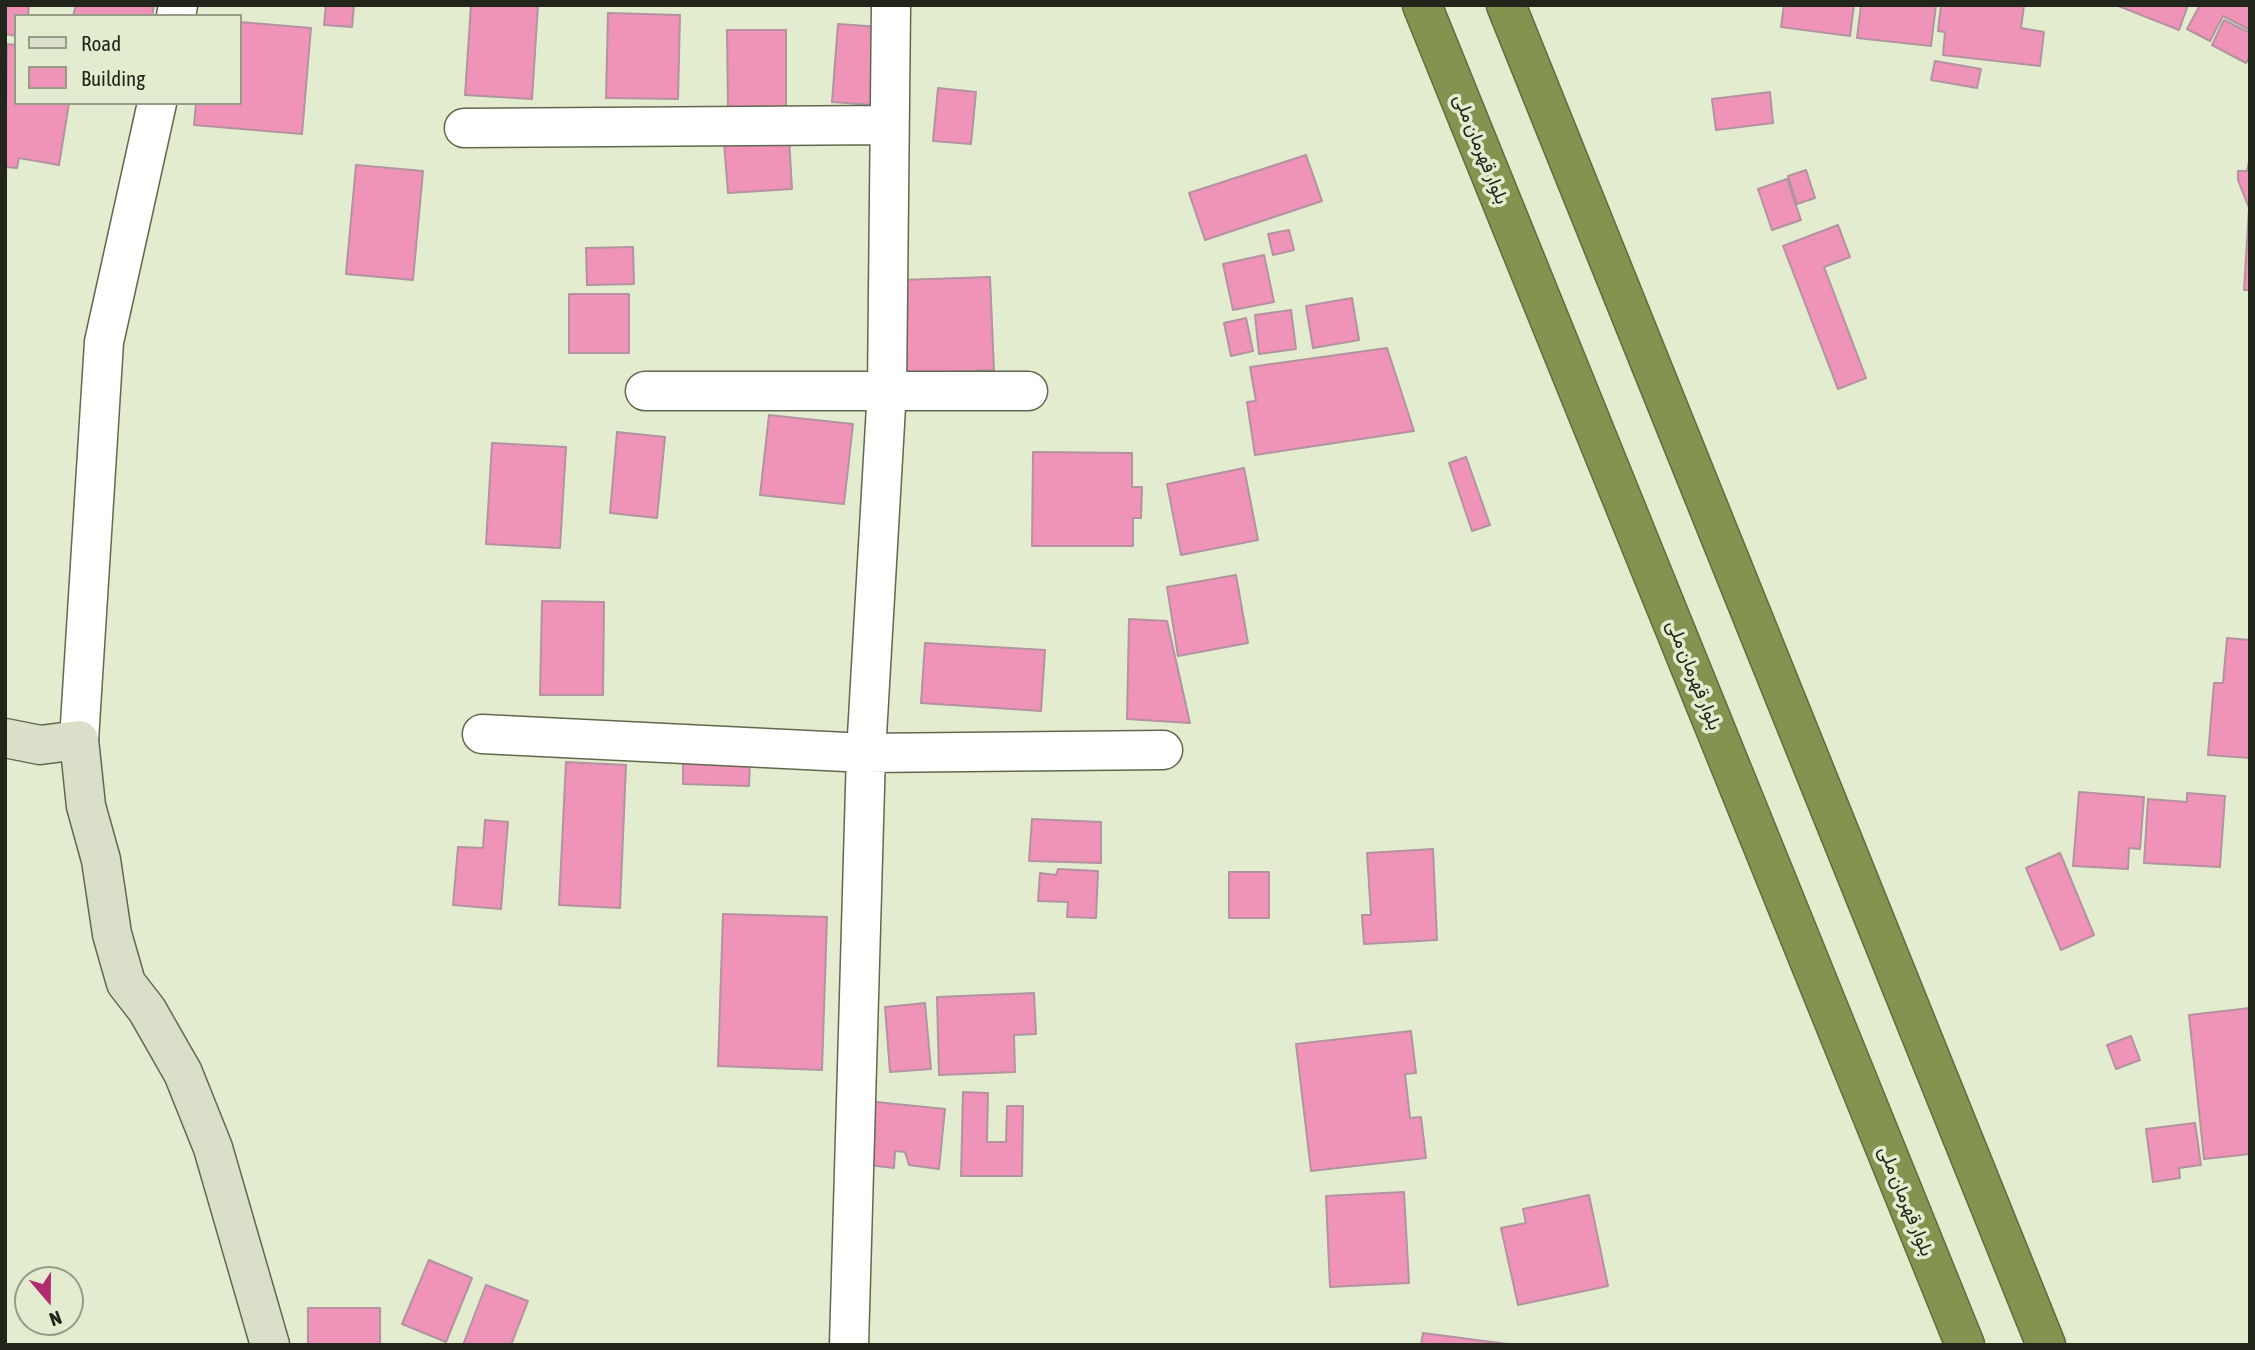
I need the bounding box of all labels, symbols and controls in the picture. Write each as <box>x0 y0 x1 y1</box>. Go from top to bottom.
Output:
legend <box>14 14 242 105</box>
text: Road <box>81 31 121 55</box>
text: Building <box>81 66 145 90</box>
street label: بلوار قهرمان ملی <box>1449 91 1513 207</box>
street label: بلوار قهرمان ملی <box>1662 617 1726 733</box>
street label: بلوار قهرمان ملی <box>1874 1143 1938 1259</box>
north arrow <box>14 1266 84 1336</box>
text: N <box>46 1307 65 1331</box>

